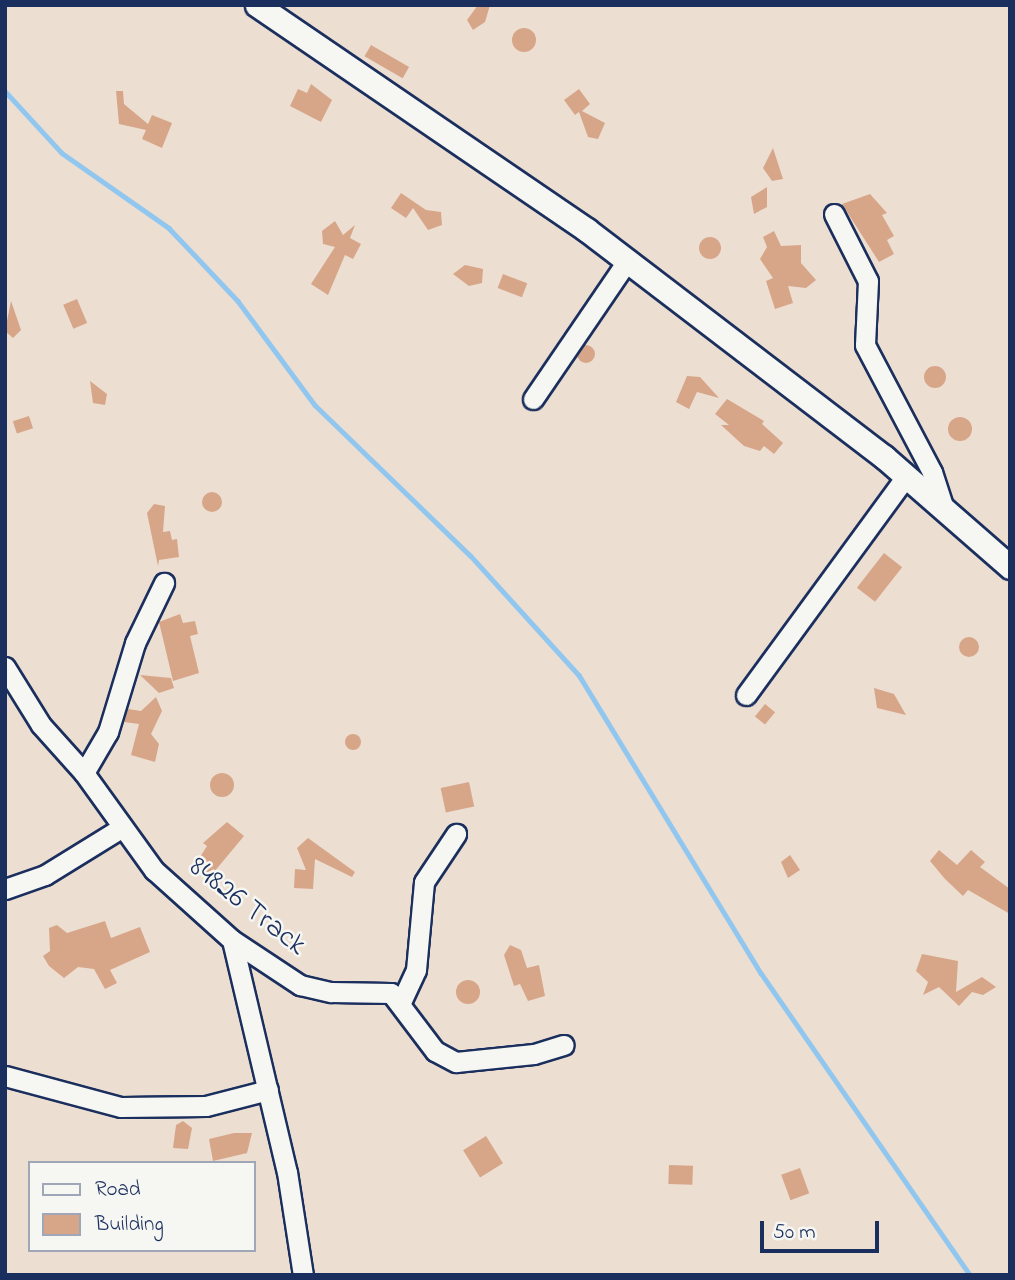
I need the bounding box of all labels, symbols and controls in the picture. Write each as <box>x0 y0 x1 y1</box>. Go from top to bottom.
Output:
street label: 84826 Track <box>181 850 313 964</box>
legend <box>28 1161 256 1252</box>
text: Road <box>95 1175 141 1205</box>
scale bar <box>763 1206 882 1250</box>
text: Building <box>95 1210 164 1240</box>
text: 50 m <box>773 1218 816 1248</box>

